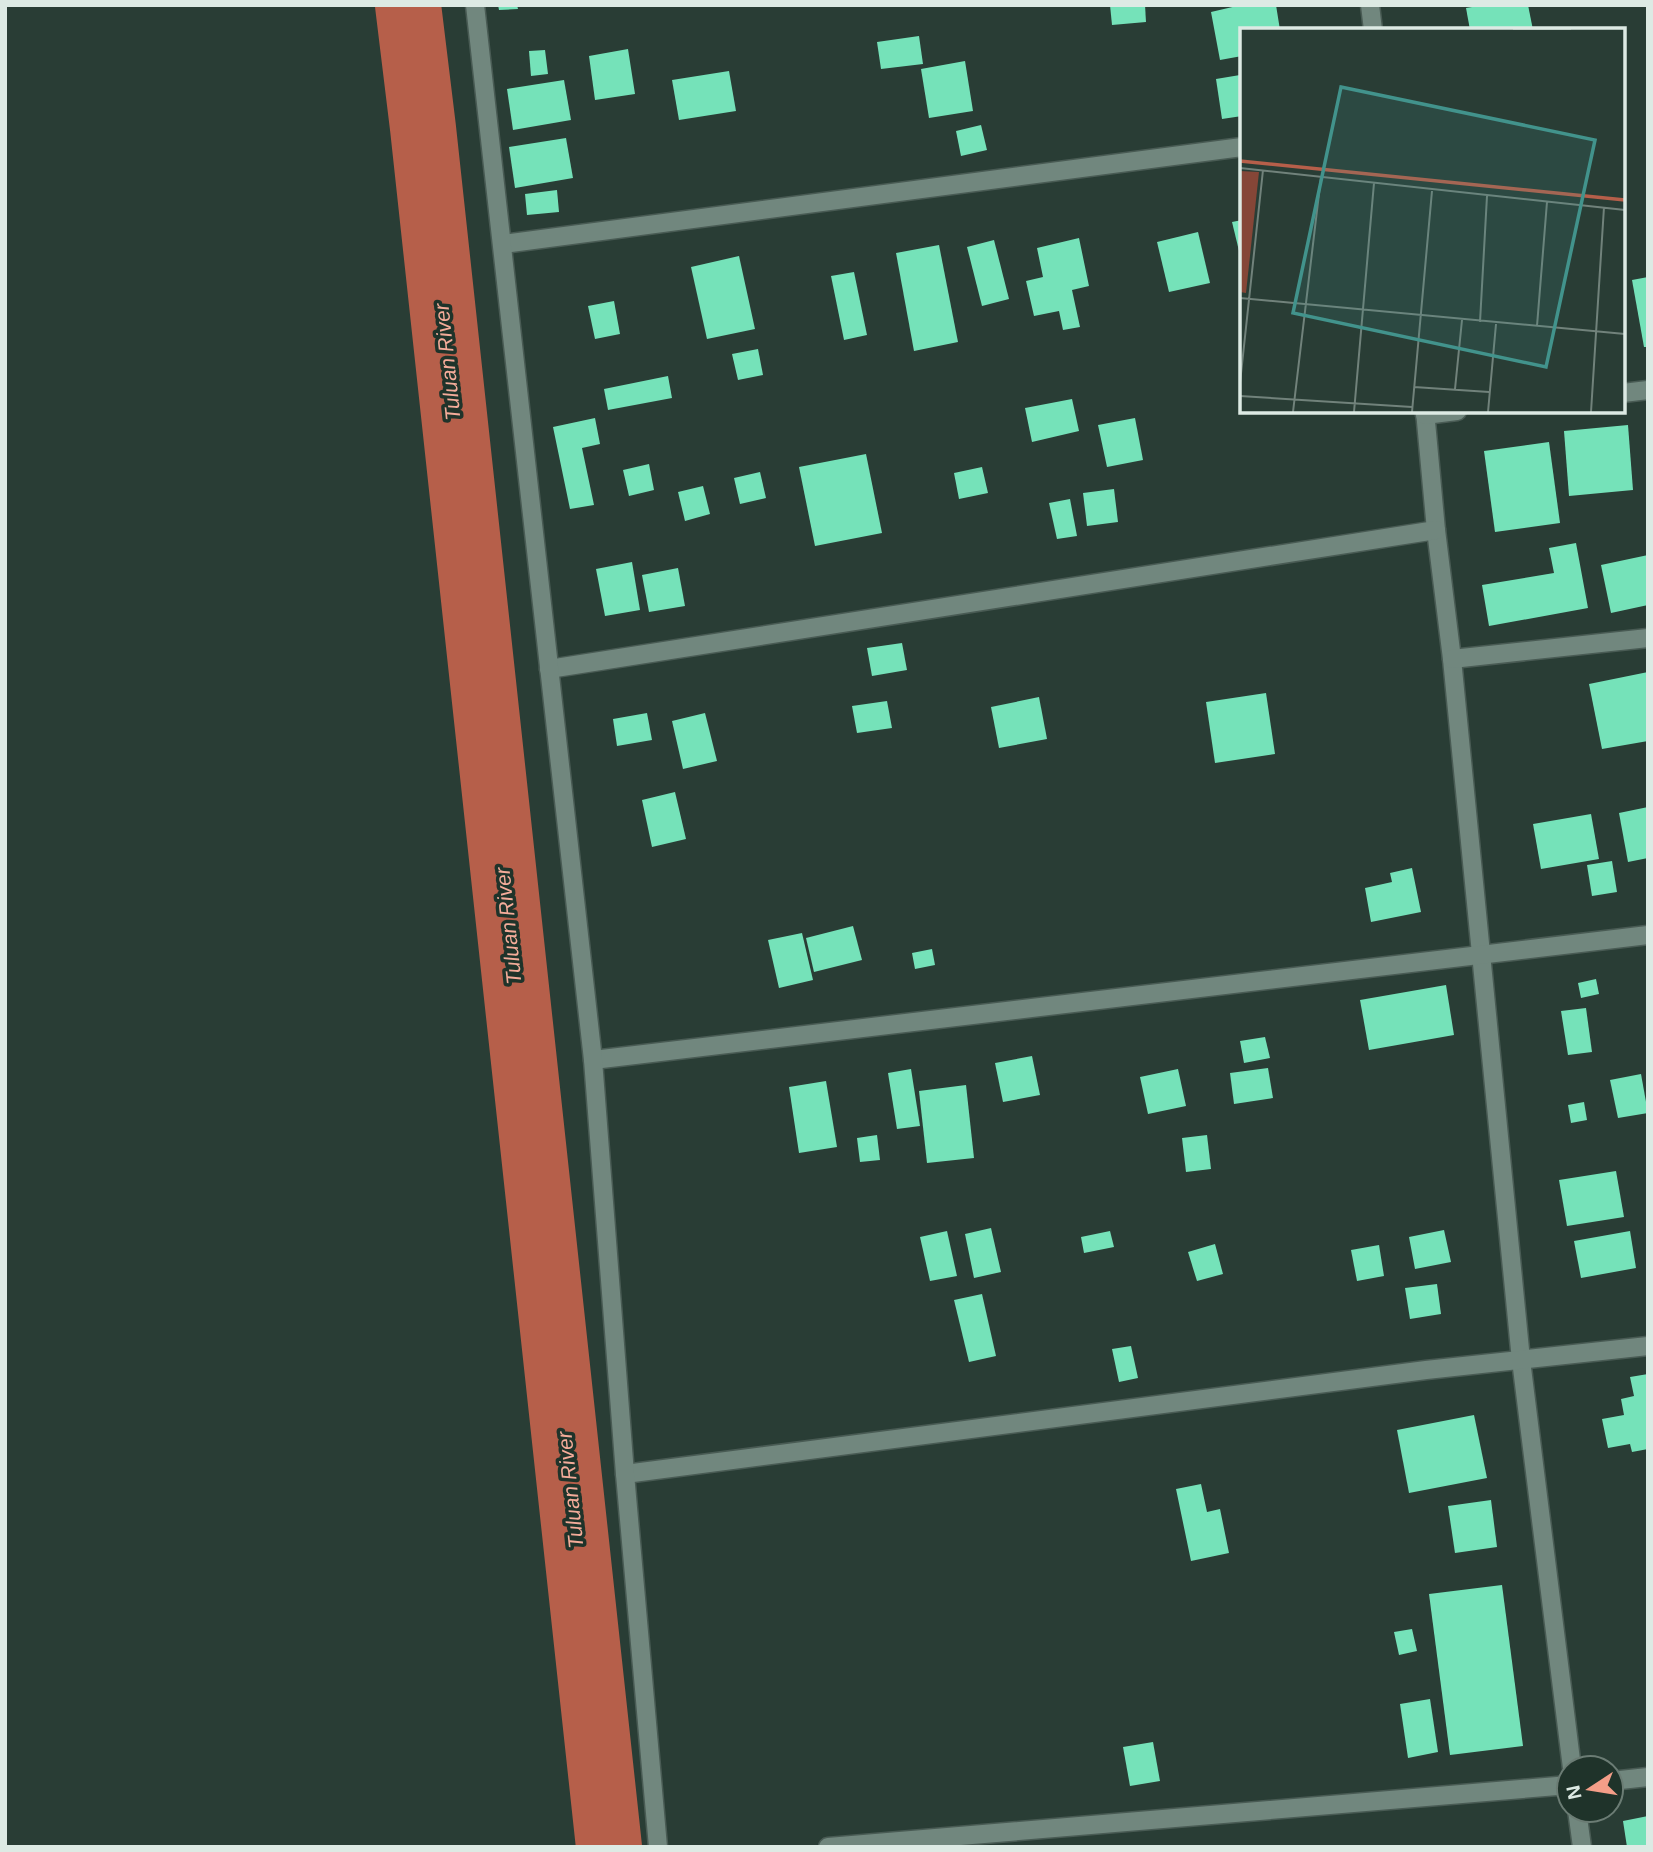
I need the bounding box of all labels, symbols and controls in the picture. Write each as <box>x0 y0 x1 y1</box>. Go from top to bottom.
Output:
inset map <box>1240 28 1625 413</box>
water label: Tuluan River <box>429 301 465 422</box>
water label: Tuluan River <box>490 865 526 986</box>
water label: Tuluan River <box>552 1429 588 1550</box>
north arrow <box>1555 1754 1625 1824</box>
text: N <box>1562 1784 1586 1801</box>

